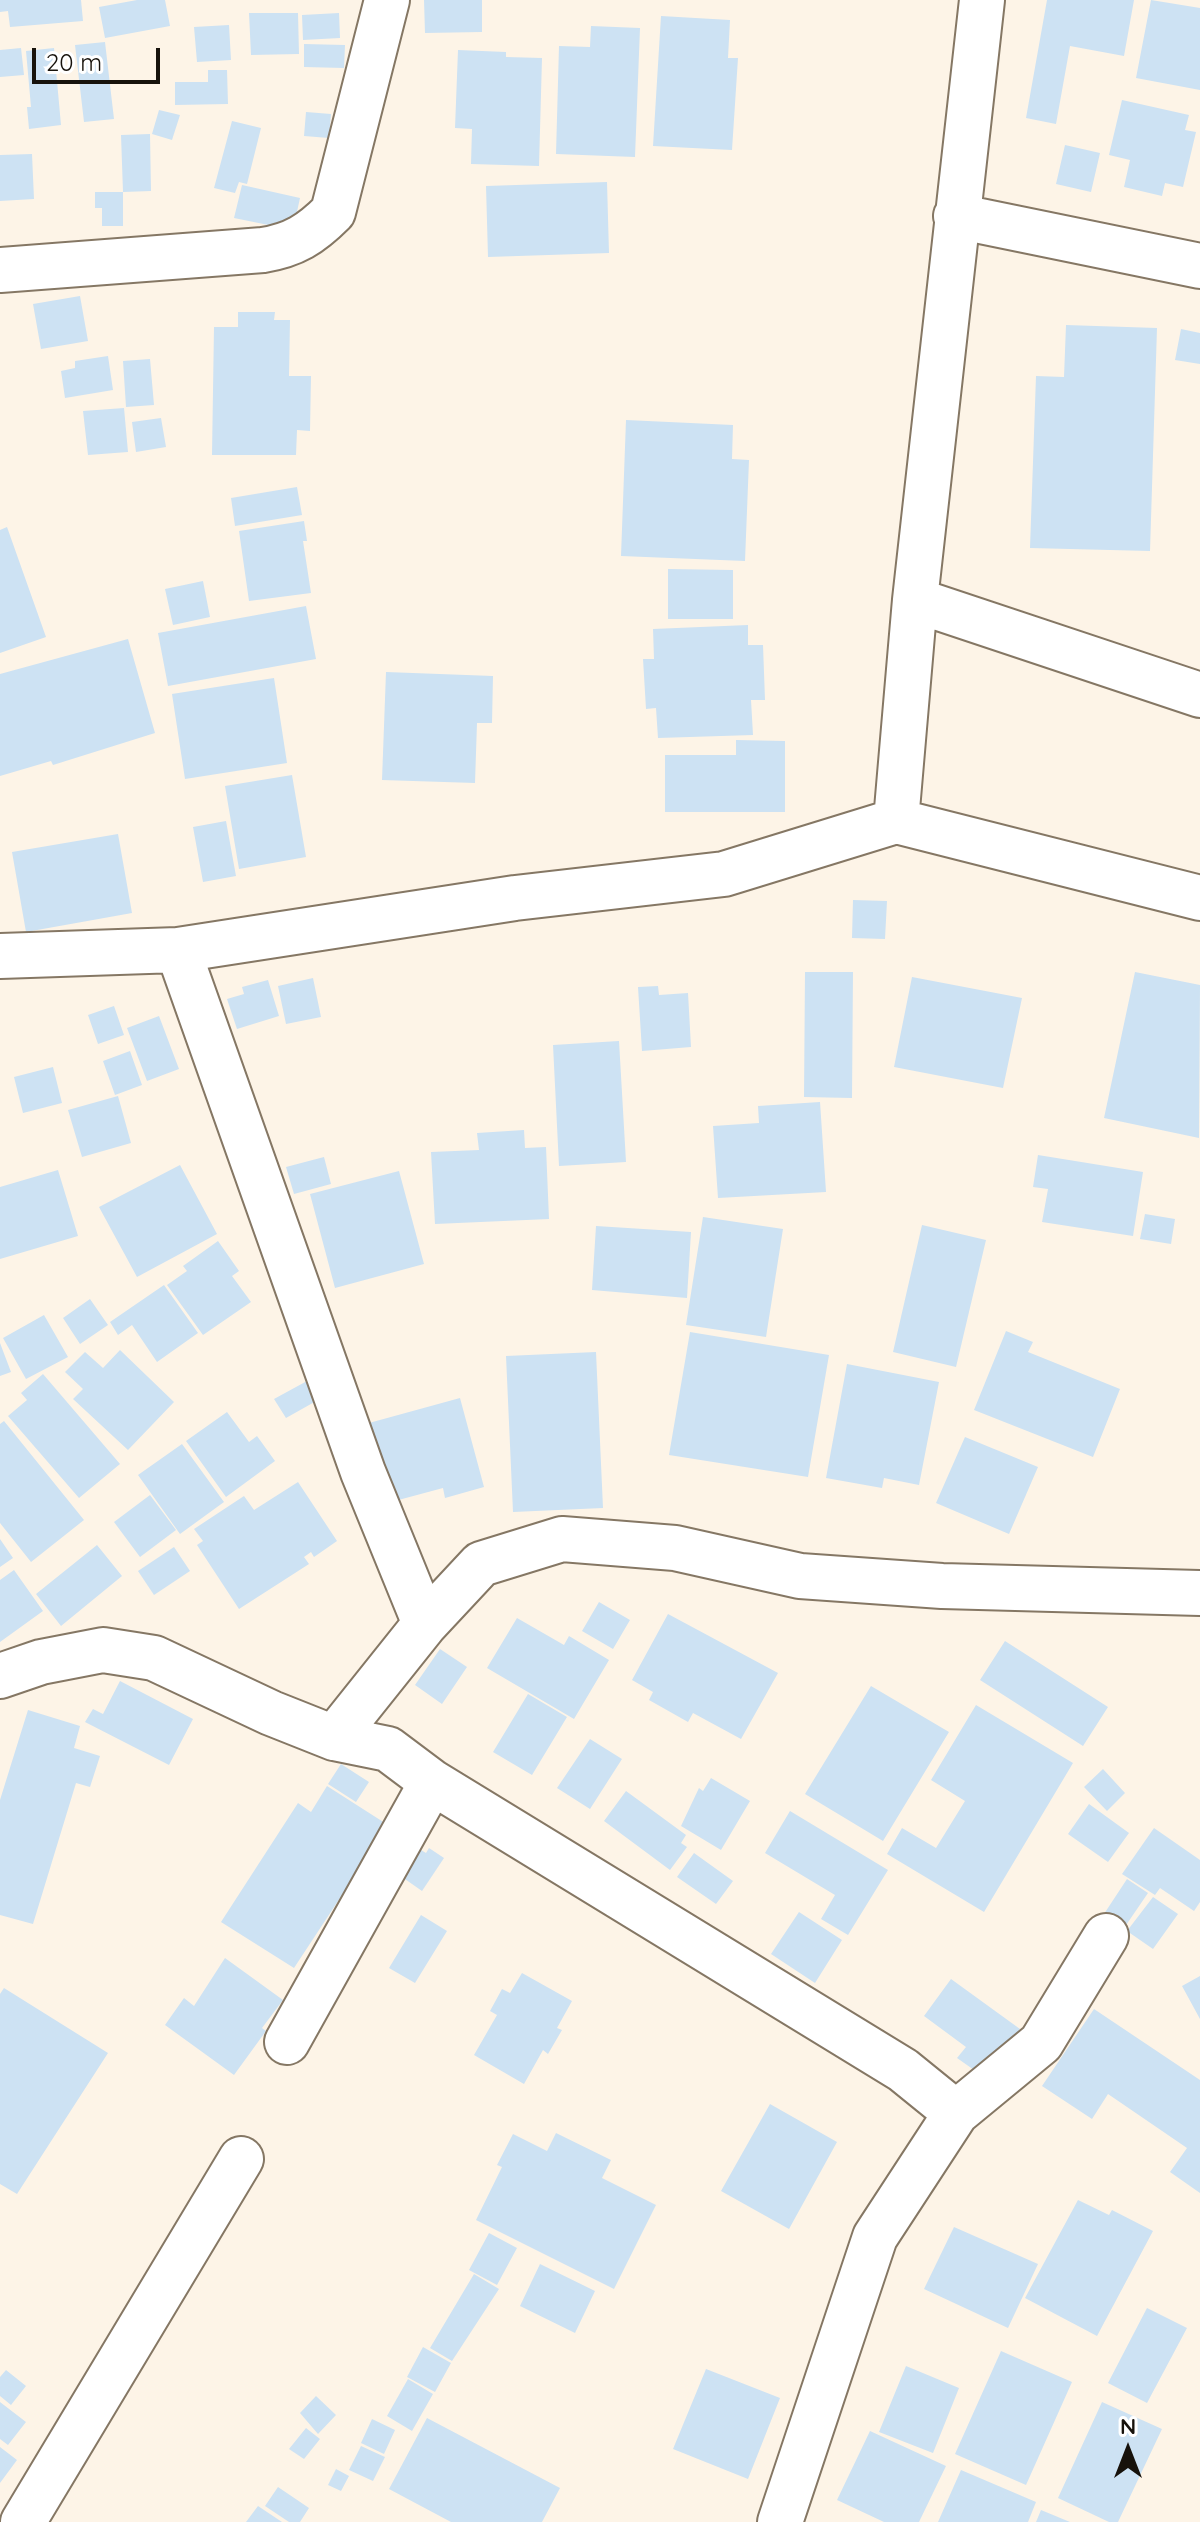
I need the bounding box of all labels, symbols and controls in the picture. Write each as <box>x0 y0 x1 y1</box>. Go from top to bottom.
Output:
scale bar <box>36 32 164 82</box>
text: 20 m <box>46 47 102 77</box>
north arrow <box>1088 2410 1168 2490</box>
text: N <box>1120 2412 1136 2440</box>

